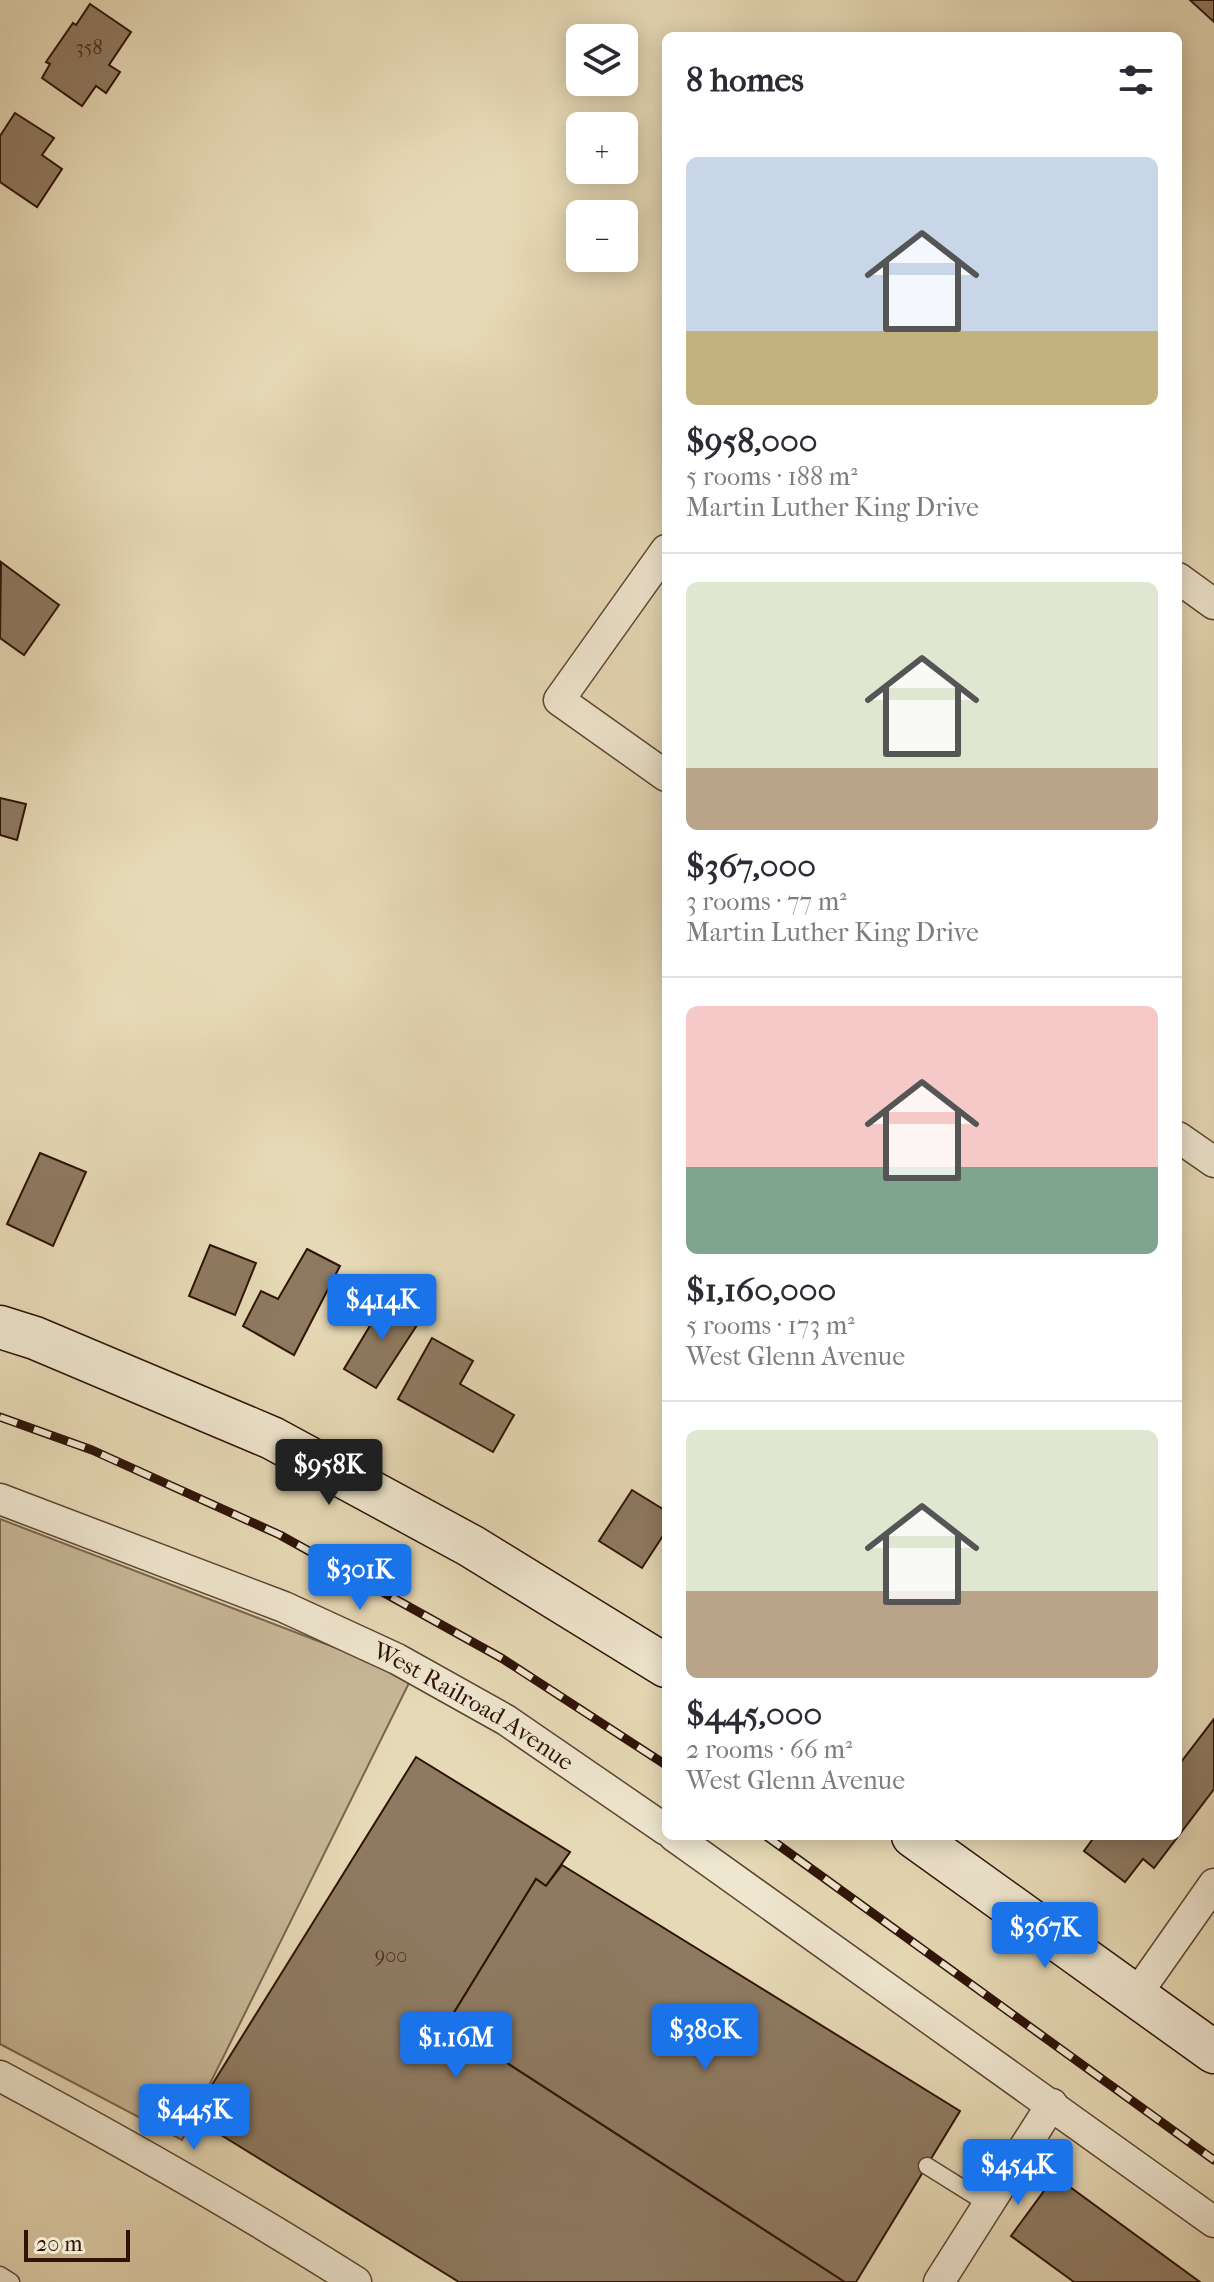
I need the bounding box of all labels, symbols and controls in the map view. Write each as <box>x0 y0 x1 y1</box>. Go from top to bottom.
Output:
map controls <box>566 24 638 272</box>
button: layers <box>566 24 638 96</box>
house number: 358 <box>76 36 102 59</box>
icon: filters <box>1114 58 1158 102</box>
text: 8 homes <box>686 60 804 100</box>
button: + <box>566 112 638 184</box>
button: − <box>566 200 638 272</box>
icon: home <box>850 209 994 353</box>
text: $958,000 <box>686 421 818 461</box>
text: 5 rooms · 188 m² <box>686 461 858 492</box>
text: Martin Luther King Drive <box>686 492 979 523</box>
icon: home <box>850 634 994 778</box>
text: $367,000 <box>686 846 816 886</box>
text: 3 rooms · 77 m² <box>686 886 847 917</box>
text: Martin Luther King Drive <box>686 917 979 948</box>
icon: home <box>850 1058 994 1202</box>
text: $1,160,000 <box>686 1270 836 1310</box>
pin: $414K <box>326 1274 438 1342</box>
text: $414K <box>345 1284 419 1315</box>
text: 5 rooms · 173 m² <box>686 1310 855 1341</box>
text: West Glenn Avenue <box>686 1341 905 1372</box>
pin: $958K <box>273 1439 385 1507</box>
text: $958K <box>293 1449 365 1480</box>
icon: home <box>850 1482 994 1626</box>
pin: $301K <box>304 1544 416 1612</box>
text: $301K <box>326 1554 394 1585</box>
street label: West Railroad Avenue <box>368 1636 579 1776</box>
text: $445,000 <box>686 1694 822 1734</box>
text: 2 rooms · 66 m² <box>686 1734 852 1765</box>
text: West Glenn Avenue <box>686 1765 905 1796</box>
pin: $367K <box>989 1902 1101 1970</box>
text: $367K <box>1010 1912 1080 1943</box>
house number: 900 <box>375 1944 407 1967</box>
pin: $380K <box>649 2004 761 2072</box>
pin: $1.16M <box>391 2012 521 2080</box>
text: $380K <box>669 2014 741 2045</box>
text: $1.16M <box>418 2022 494 2053</box>
pin: $445K <box>138 2084 250 2152</box>
text: $445K <box>157 2094 231 2125</box>
pin: $454K <box>962 2139 1074 2207</box>
text: $454K <box>981 2149 1055 2180</box>
scale bar <box>24 2226 130 2262</box>
text: 20 m <box>36 2231 82 2257</box>

